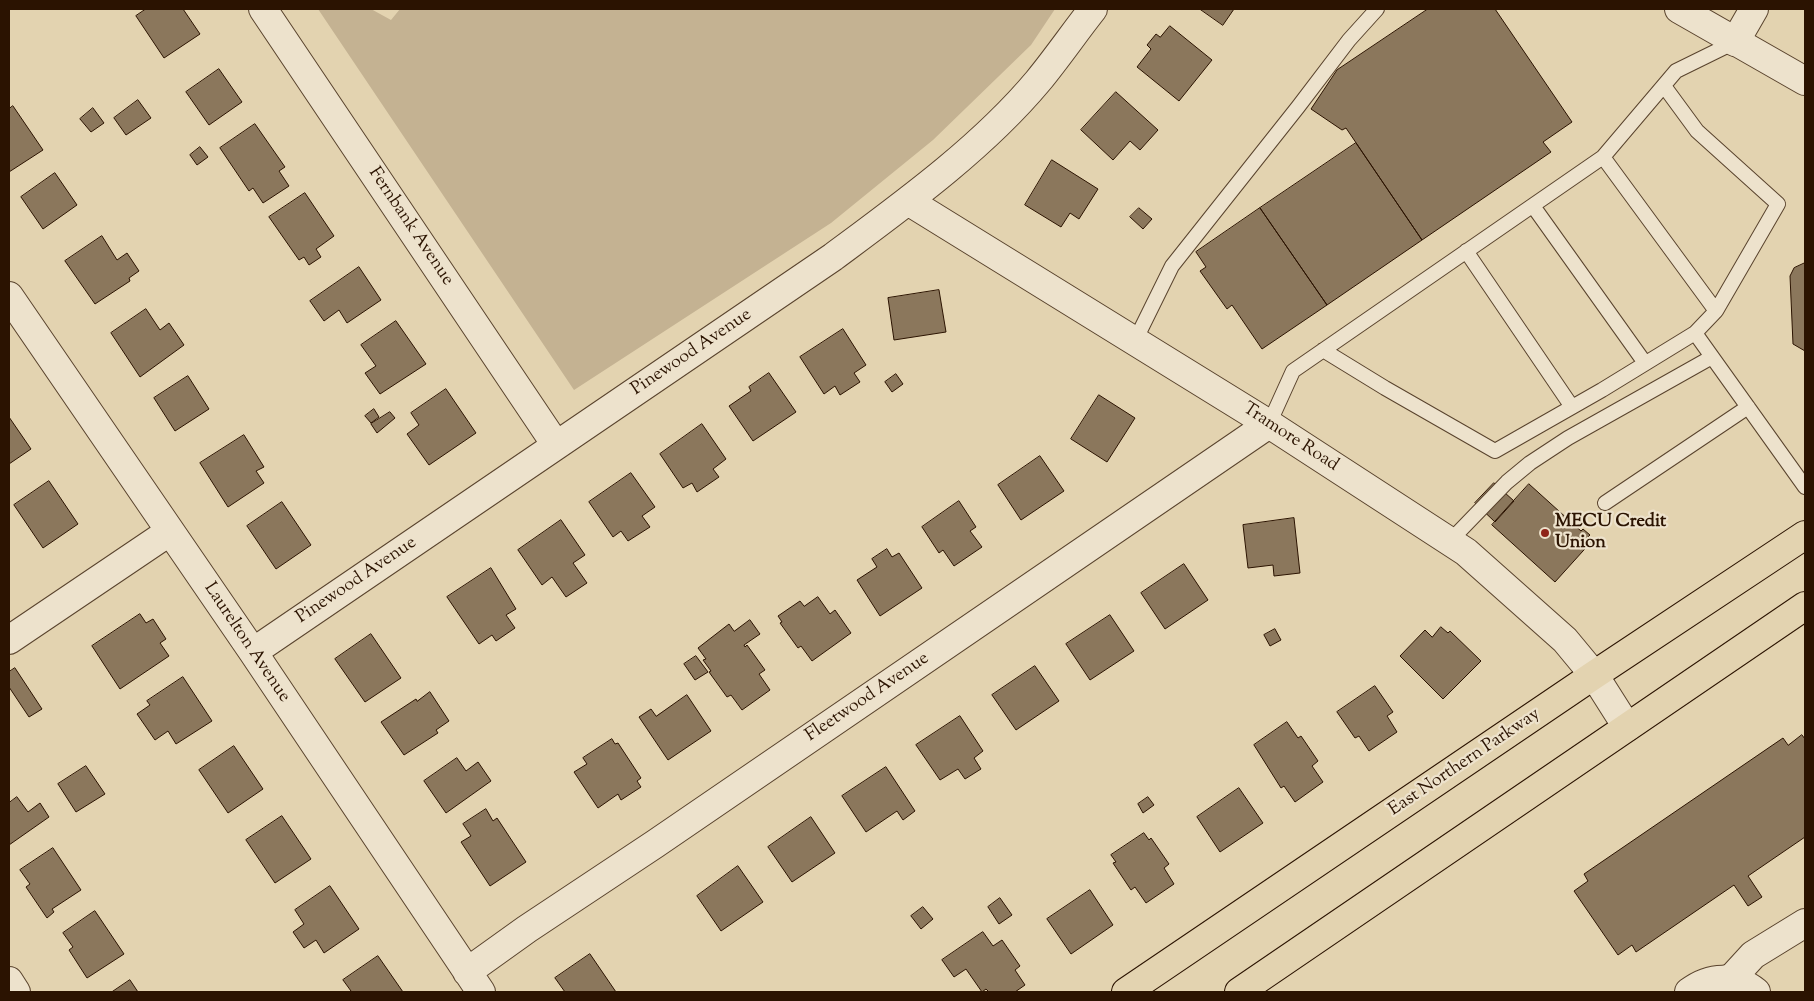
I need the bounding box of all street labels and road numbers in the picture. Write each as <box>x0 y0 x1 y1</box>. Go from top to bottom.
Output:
street label: Fernbank Avenue <box>363 164 457 290</box>
street label: Pinewood Avenue <box>628 305 756 401</box>
street label: Tramore Road <box>1238 399 1342 477</box>
street label: Pinewood Avenue <box>293 533 421 629</box>
street label: Laurelton Avenue <box>198 579 294 707</box>
street label: Fleetwood Avenue <box>802 649 934 747</box>
street label: East Northern Parkway <box>1385 704 1545 822</box>

